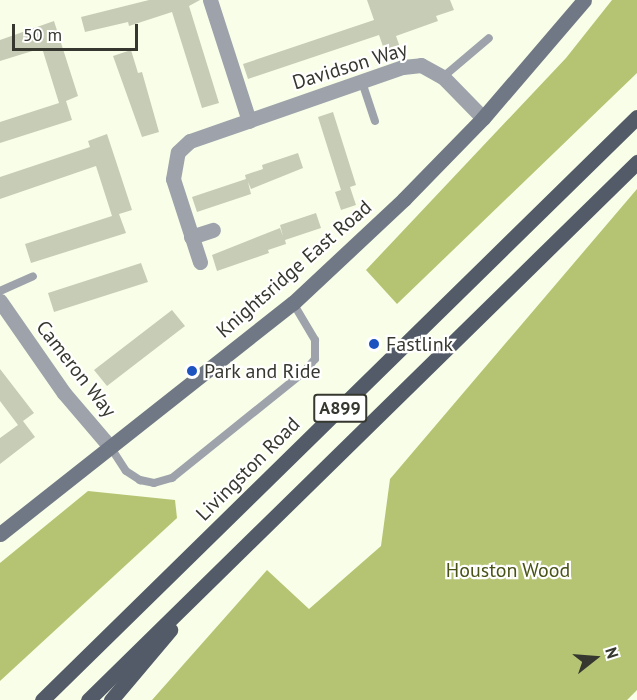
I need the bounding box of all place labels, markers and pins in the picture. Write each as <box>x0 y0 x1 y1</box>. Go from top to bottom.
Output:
place label: Fastlink <box>386 332 453 356</box>
marker: Fastlink <box>367 337 381 351</box>
place label: Park and Ride <box>204 359 321 383</box>
marker: Park and Ride <box>185 364 199 378</box>

